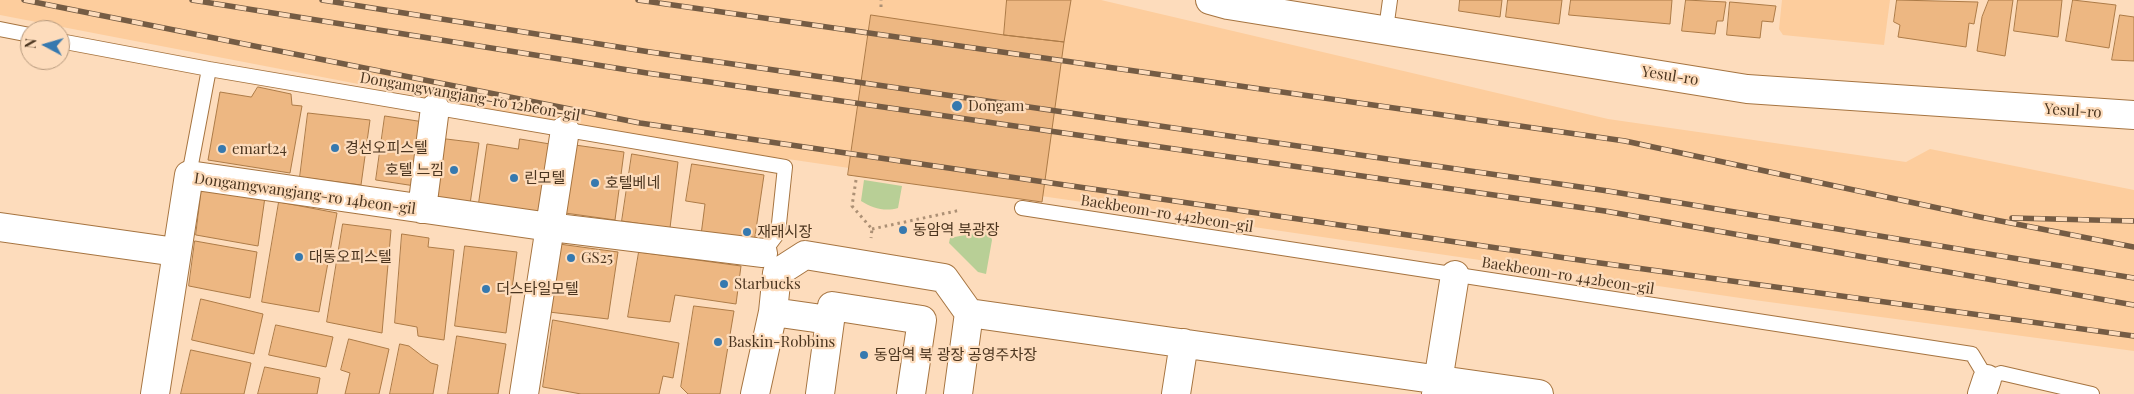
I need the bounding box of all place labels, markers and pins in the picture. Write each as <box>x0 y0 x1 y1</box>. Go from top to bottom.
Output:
place label: Dongam <box>968 97 1024 115</box>
marker: Dongam <box>950 99 964 113</box>
place label: 경선오피스텔 <box>345 139 428 157</box>
place label: emart24 <box>232 140 287 158</box>
marker: 경선오피스텔 <box>329 142 341 154</box>
marker: emart24 <box>216 143 228 155</box>
place label: 호텔 느낌 <box>385 161 444 179</box>
marker: 호텔 느낌 <box>448 164 460 176</box>
place label: 린모텔 <box>524 169 565 187</box>
marker: 린모텔 <box>508 172 520 184</box>
place label: 호텔베네 <box>605 174 660 192</box>
marker: 호텔베네 <box>589 177 601 189</box>
place label: 동암역 북광장 <box>913 221 1000 239</box>
place label: 재래시장 <box>757 223 812 241</box>
marker: 동암역 북광장 <box>897 224 909 236</box>
marker: 재래시장 <box>741 226 753 238</box>
place label: 대동오피스텔 <box>309 248 392 266</box>
place label: GS25 <box>581 249 613 267</box>
marker: 대동오피스텔 <box>293 251 305 263</box>
marker: GS25 <box>565 252 577 264</box>
place label: Starbucks <box>734 275 801 293</box>
marker: Starbucks <box>718 278 730 290</box>
place label: 더스타일모텔 <box>496 280 579 298</box>
marker: 더스타일모텔 <box>480 283 492 295</box>
place label: Baskin-Robbins <box>728 333 835 351</box>
marker: Baskin-Robbins <box>712 336 724 348</box>
place label: 동암역 북 광장 공영주차장 <box>874 346 1037 364</box>
marker: 동암역 북 광장 공영주차장 <box>858 349 870 361</box>

